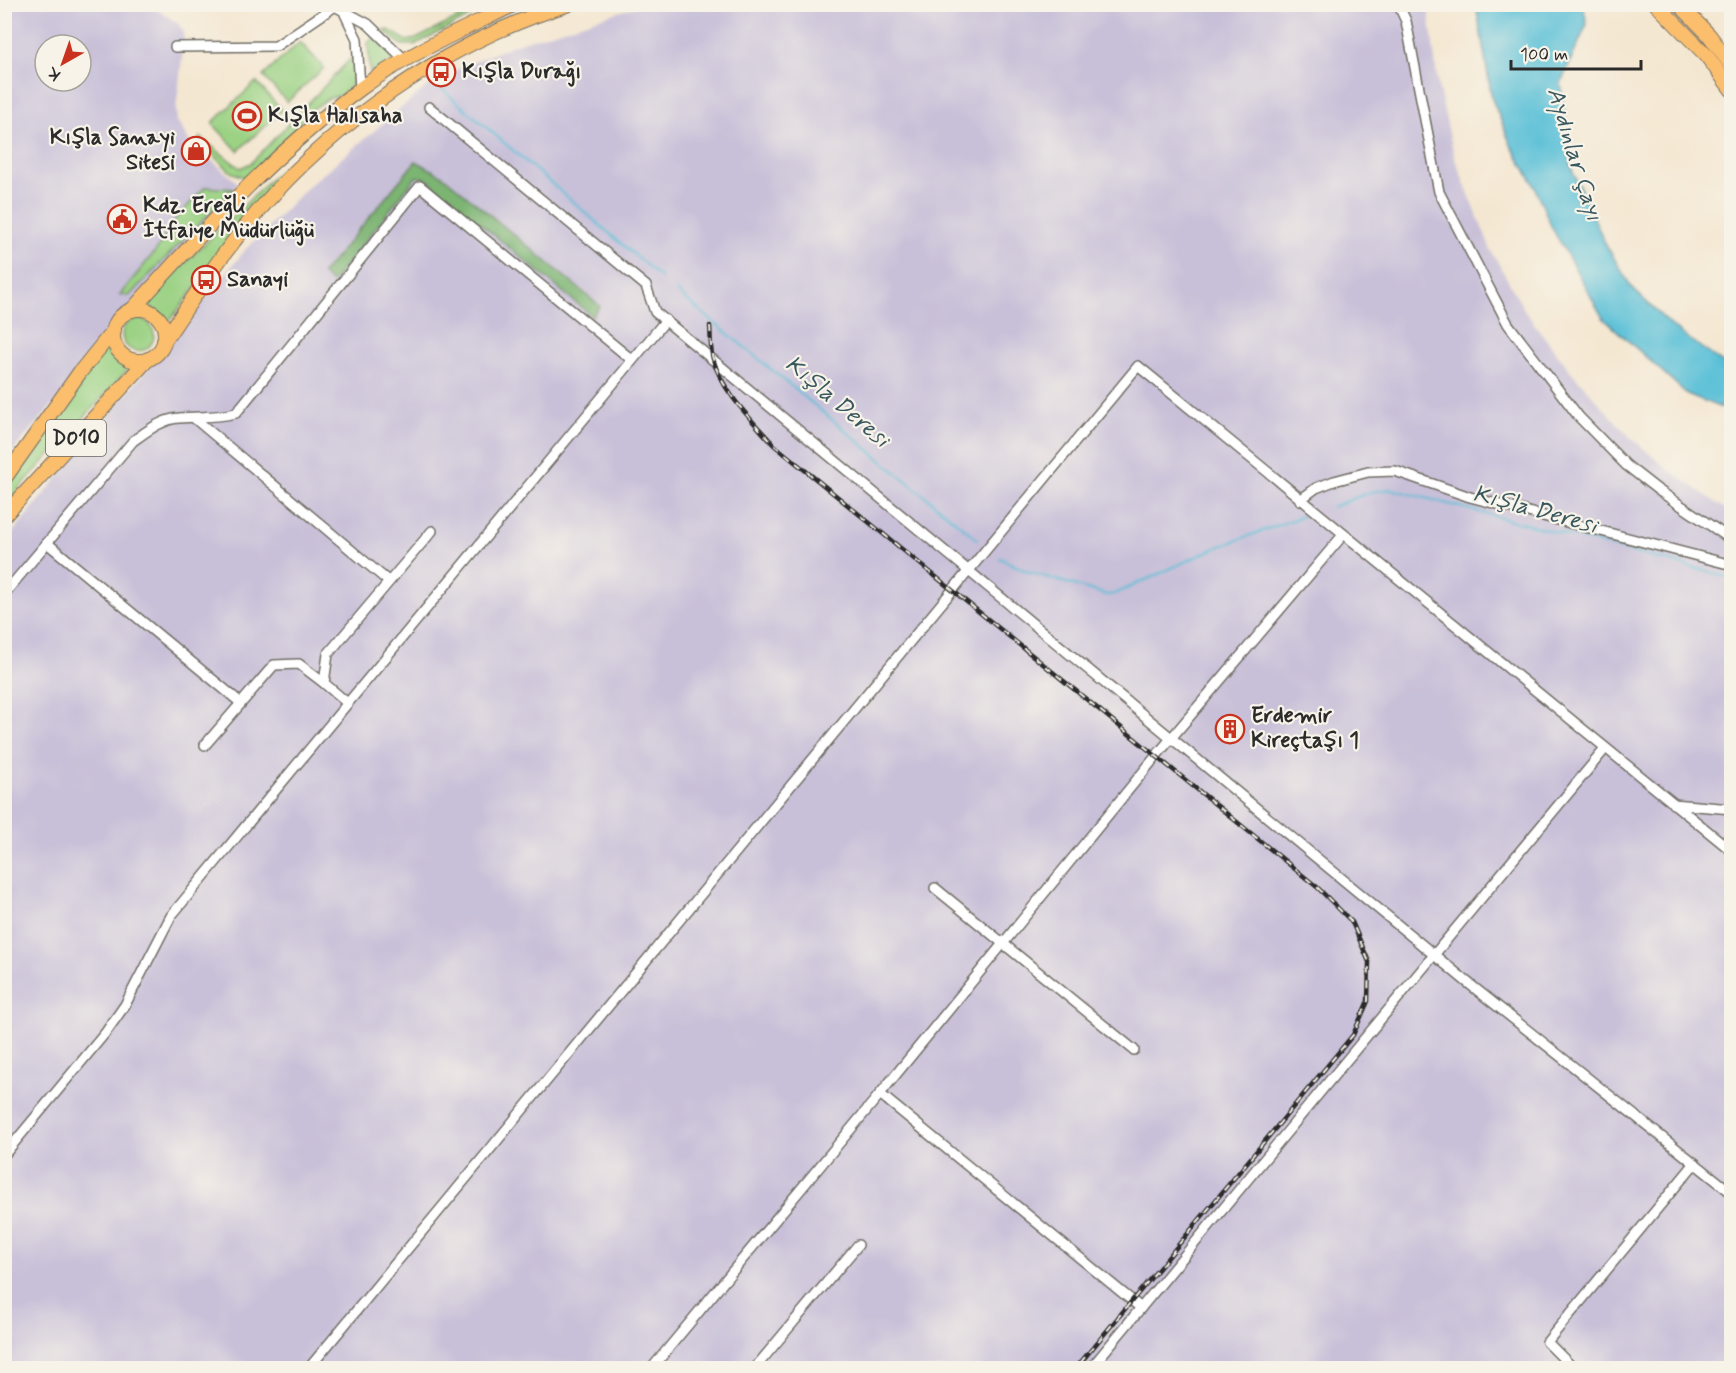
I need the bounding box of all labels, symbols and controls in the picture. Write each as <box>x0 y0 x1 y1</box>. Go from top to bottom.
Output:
north arrow <box>33 33 93 93</box>
scale bar <box>1511 33 1642 71</box>
text: 100 m <box>1520 43 1568 67</box>
bus stop icon: Kışla Durağı <box>425 56 457 88</box>
place label: Kışla Durağı <box>462 58 581 87</box>
text: K <box>43 61 65 85</box>
water label: Aydınlar Çayı <box>1539 83 1609 225</box>
sports icon: Kışla Halısaha <box>231 100 263 132</box>
place label: Kışla Halısaha <box>268 102 403 130</box>
place label: Kışla Sanayi Sitesi <box>50 124 175 177</box>
shop icon: Kışla Sanayi Sitesi <box>180 135 212 167</box>
place label: Kdz. Ereğli İtfaiye Müdürlüğü <box>143 192 314 246</box>
public building icon: Kdz. Ereğli İtfaiye Müdürlüğü <box>106 203 138 235</box>
bus stop icon: Sanayi <box>190 264 222 296</box>
place label: Sanayi <box>227 266 288 294</box>
water label: Kışla Deresi <box>778 349 898 457</box>
road number: D010 <box>46 420 106 456</box>
water label: Kışla Deresi <box>1469 479 1603 542</box>
place label: Erdemir Kireçtaşı 1 <box>1251 702 1359 755</box>
building icon: Erdemir Kireçtaşı 1 <box>1214 713 1246 745</box>

